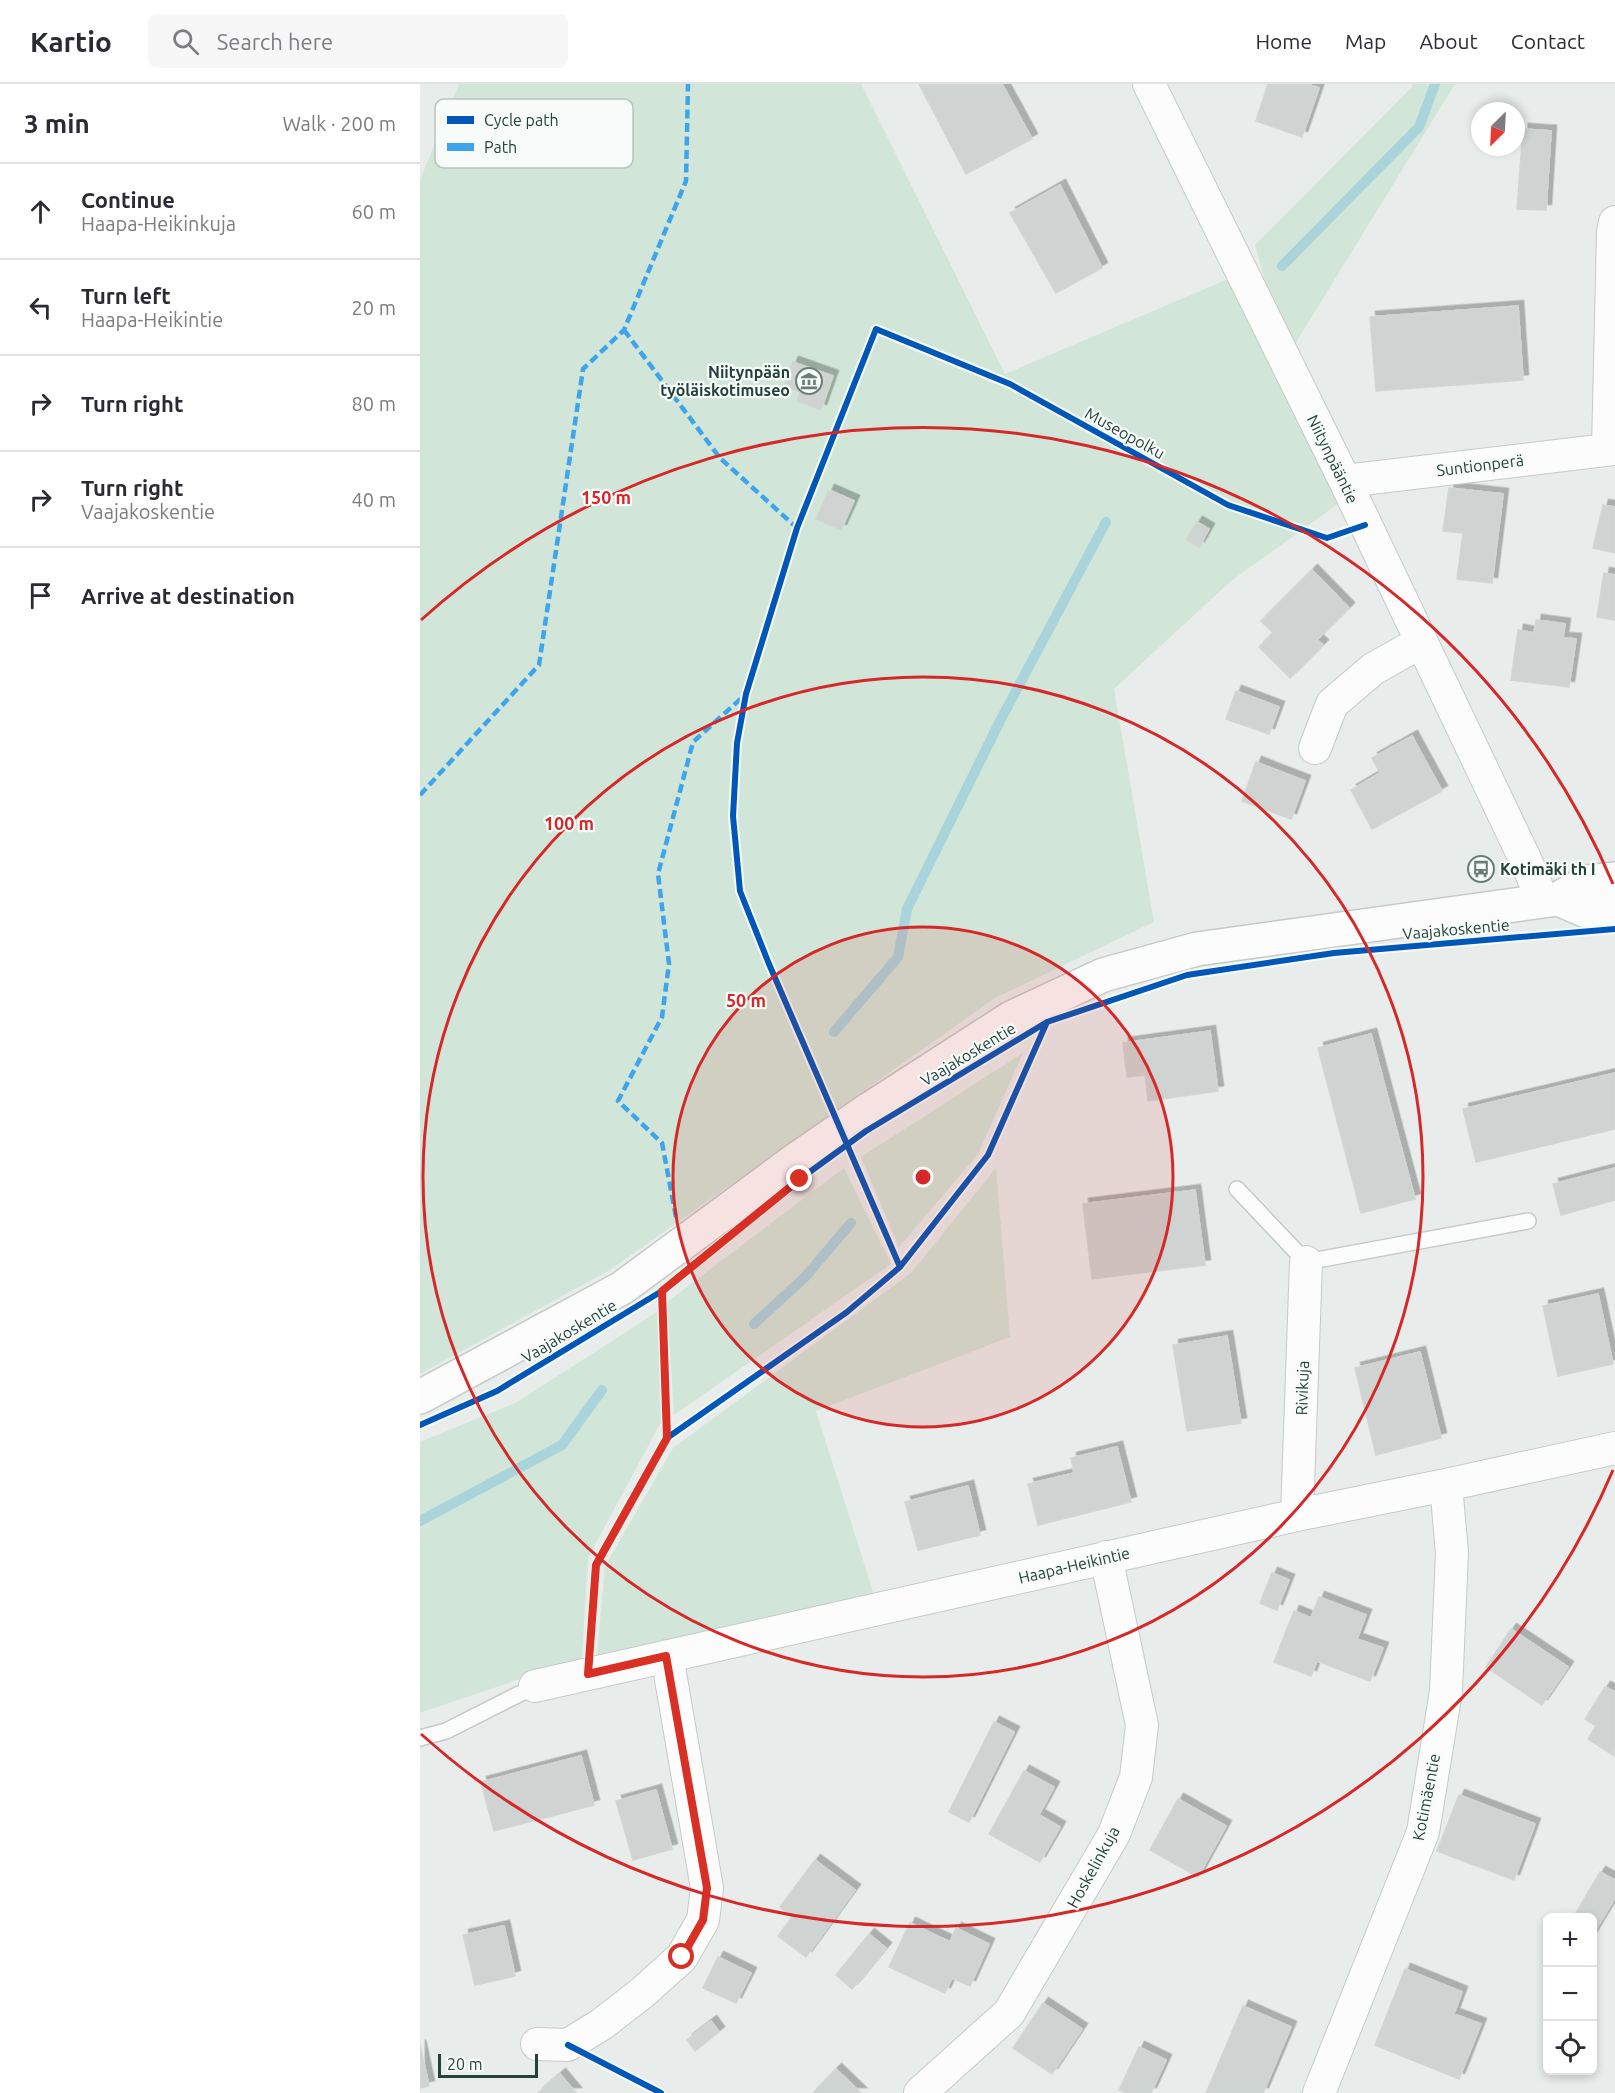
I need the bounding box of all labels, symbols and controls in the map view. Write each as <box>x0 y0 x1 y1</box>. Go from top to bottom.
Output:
search box <box>148 14 568 68</box>
icon: search <box>169 25 202 58</box>
text: Kartio <box>30 26 112 57</box>
text: Search here <box>217 29 333 54</box>
text: Home <box>1255 29 1312 53</box>
text: Map <box>1345 29 1386 53</box>
text: About <box>1419 29 1478 53</box>
text: Contact <box>1511 29 1585 53</box>
legend <box>435 99 633 168</box>
north arrow <box>1471 102 1525 156</box>
text: 3 min <box>24 109 90 138</box>
text: Cycle path <box>484 111 559 129</box>
text: Walk · 200 m <box>283 112 396 135</box>
text: Path <box>484 138 517 156</box>
text: Continue <box>81 187 175 212</box>
icon: ahead <box>24 195 57 228</box>
text: 60 m <box>352 200 396 223</box>
text: Haapa-Heikinkuja <box>81 212 236 235</box>
text: Turn left <box>81 283 171 308</box>
icon: left <box>24 291 57 324</box>
text: 20 m <box>352 296 396 319</box>
text: Haapa-Heikintie <box>81 308 223 331</box>
place label: Niitynpään työläiskotimuseo <box>660 363 790 399</box>
museum icon: Niitynpään työläiskotimuseo <box>794 366 824 396</box>
icon: right <box>24 387 57 420</box>
text: Turn right <box>81 391 183 416</box>
text: 80 m <box>352 392 396 415</box>
street label: Museopolku <box>1082 404 1168 462</box>
street label: Niitynpääntie <box>1304 412 1362 506</box>
street label: Suntionperä <box>1435 451 1525 479</box>
text: Turn right <box>81 475 183 500</box>
icon: right <box>24 483 57 516</box>
text: 150 m <box>581 487 631 507</box>
text: 40 m <box>352 488 396 511</box>
text: Vaajakoskentie <box>81 500 215 523</box>
icon: arrive <box>24 579 57 612</box>
text: Arrive at destination <box>81 583 295 608</box>
text: 100 m <box>544 813 594 833</box>
bus stop icon: Kotimäki th I <box>1466 854 1496 884</box>
place label: Kotimäki th I <box>1500 860 1596 878</box>
street label: Vaajakoskentie <box>1402 915 1510 943</box>
text: 50 m <box>726 990 766 1010</box>
street label: Vaajakoskentie <box>917 1019 1019 1089</box>
route end <box>786 1165 812 1191</box>
centre of rings <box>913 1167 933 1187</box>
street label: Vaajakoskentie <box>518 1296 620 1366</box>
street label: Rivikuja <box>1292 1360 1312 1416</box>
street label: Haapa-Heikintie <box>1017 1543 1131 1587</box>
street label: Kotimäentie <box>1409 1752 1443 1842</box>
street label: Hoskelinkuja <box>1063 1823 1123 1911</box>
map controls <box>1543 1913 1597 2075</box>
button: + <box>1543 1913 1597 1967</box>
route start <box>668 1943 694 1969</box>
button: − <box>1543 1967 1597 2021</box>
button: locate <box>1543 2021 1597 2075</box>
scale bar <box>438 2051 538 2078</box>
text: 20 m <box>447 2055 483 2073</box>

